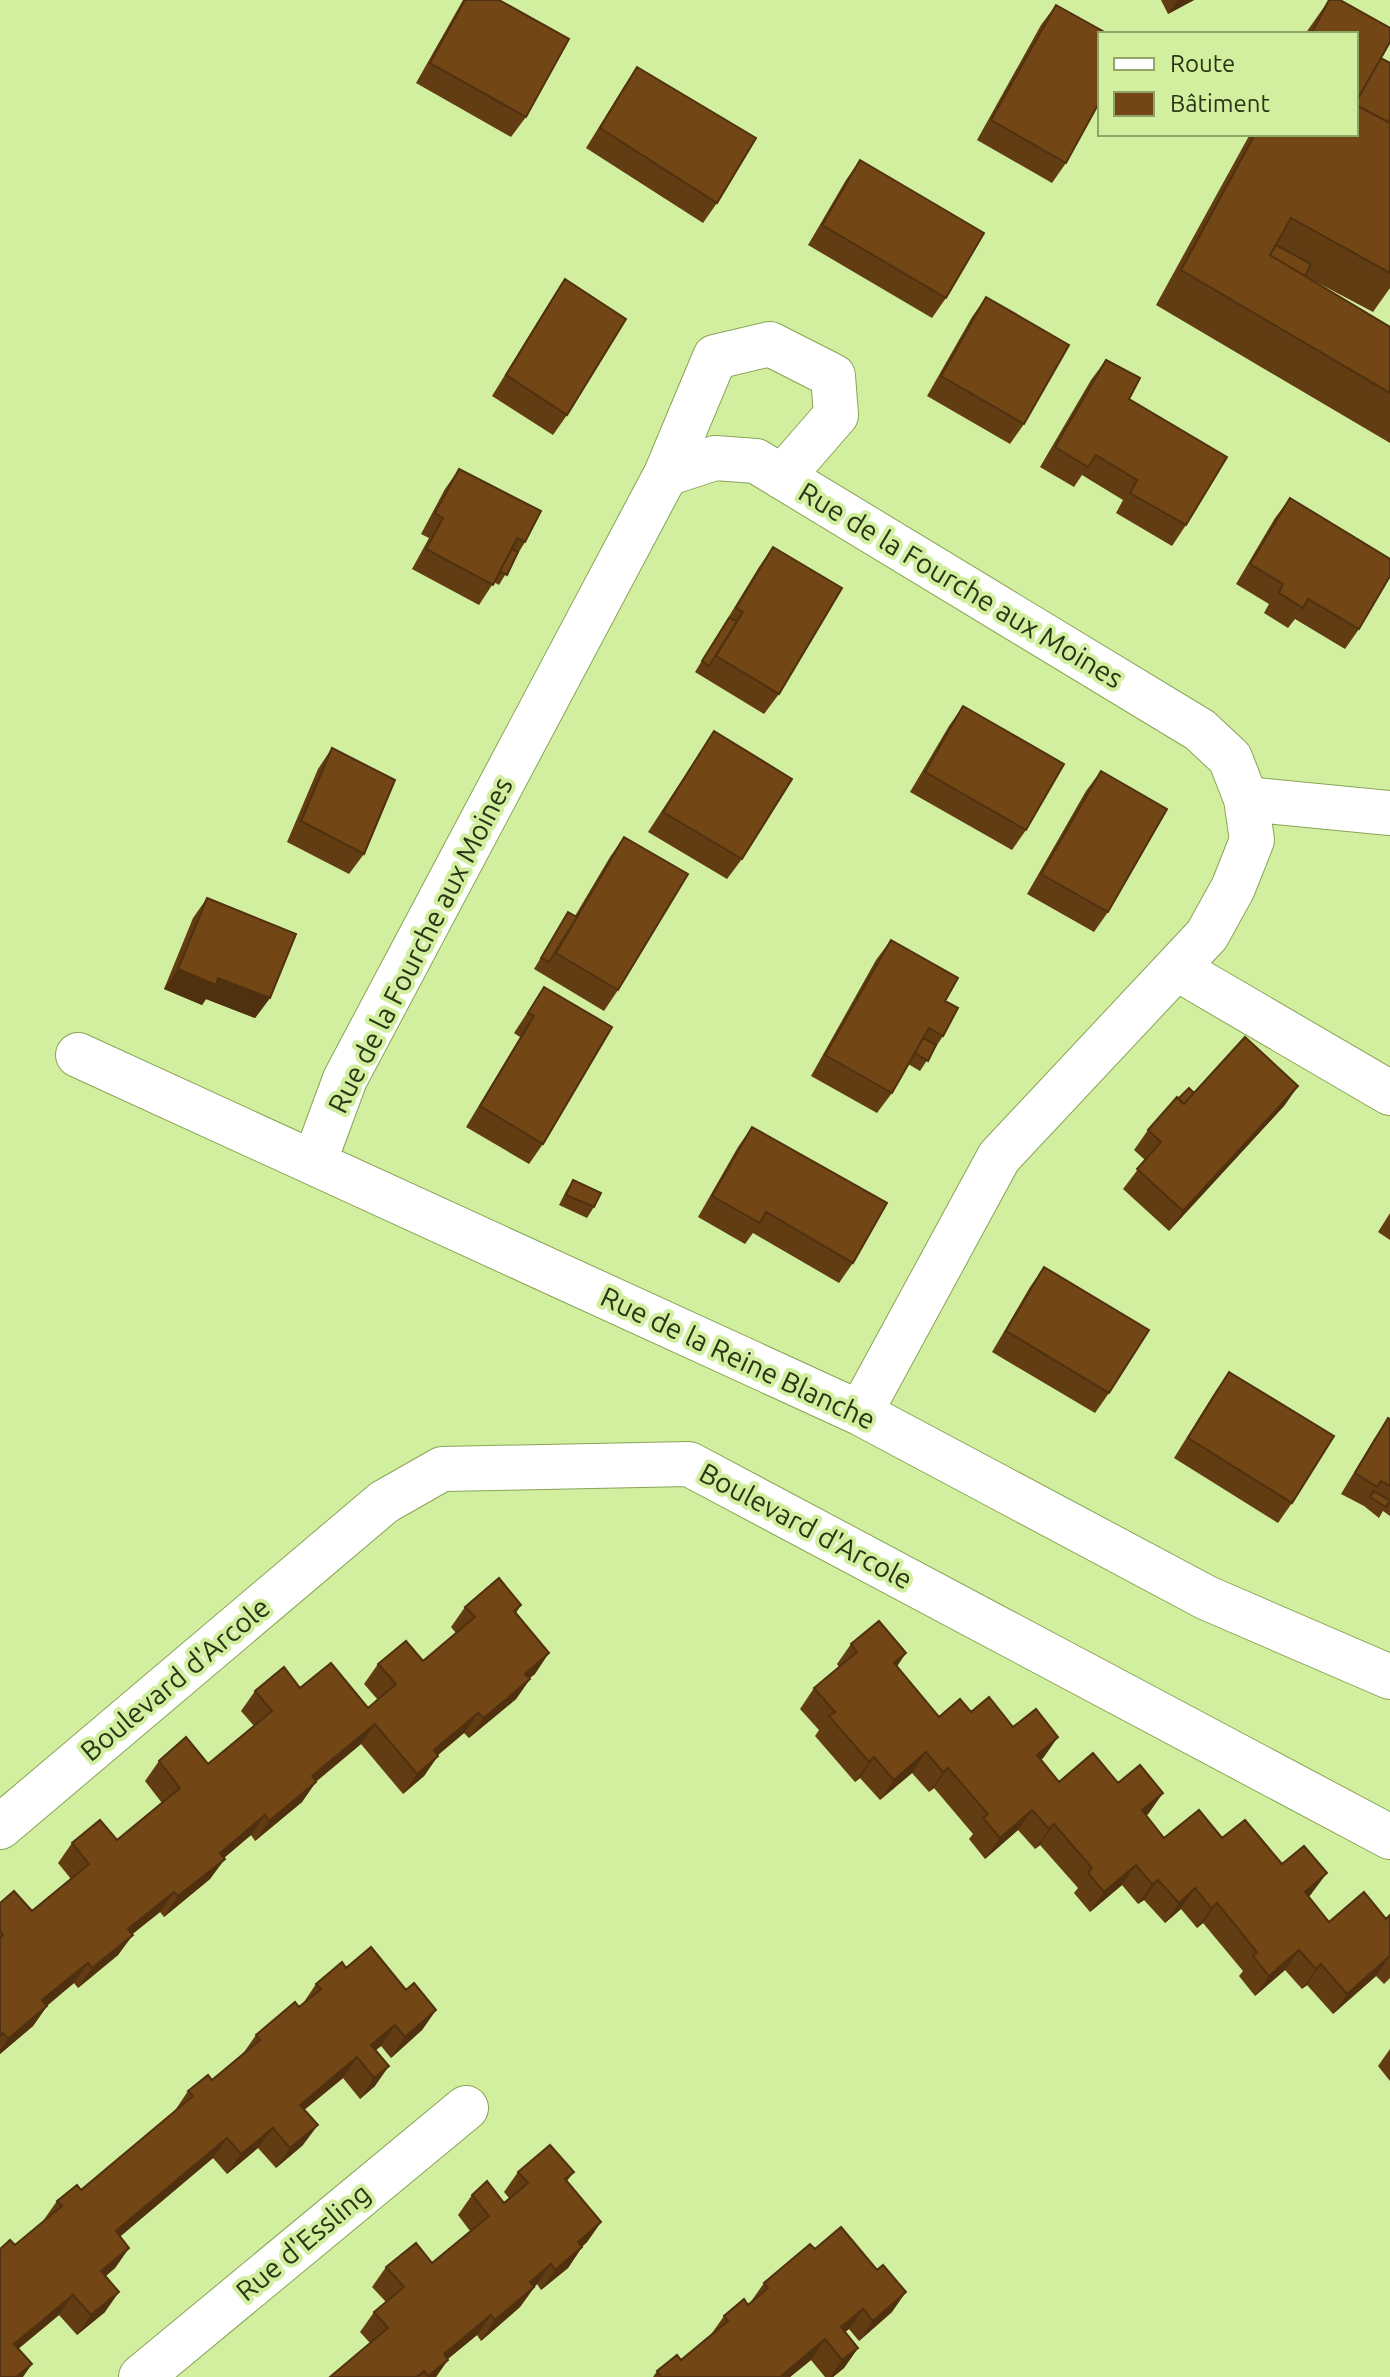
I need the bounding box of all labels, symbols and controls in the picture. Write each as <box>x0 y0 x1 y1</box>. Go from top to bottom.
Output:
legend <box>1098 32 1358 136</box>
text: Route <box>1170 50 1235 77</box>
text: Bâtiment <box>1170 90 1271 117</box>
street label: Rue de la Fourche aux Moines <box>794 475 1129 694</box>
street label: Rue de la Fourche aux Moines <box>321 772 518 1118</box>
street label: Rue de la Reine Blanche <box>596 1280 880 1435</box>
street label: Boulevard d'Arcole <box>695 1456 918 1595</box>
street label: Boulevard d'Arcole <box>74 1591 275 1767</box>
street label: Rue d'Essling <box>230 2177 376 2306</box>

